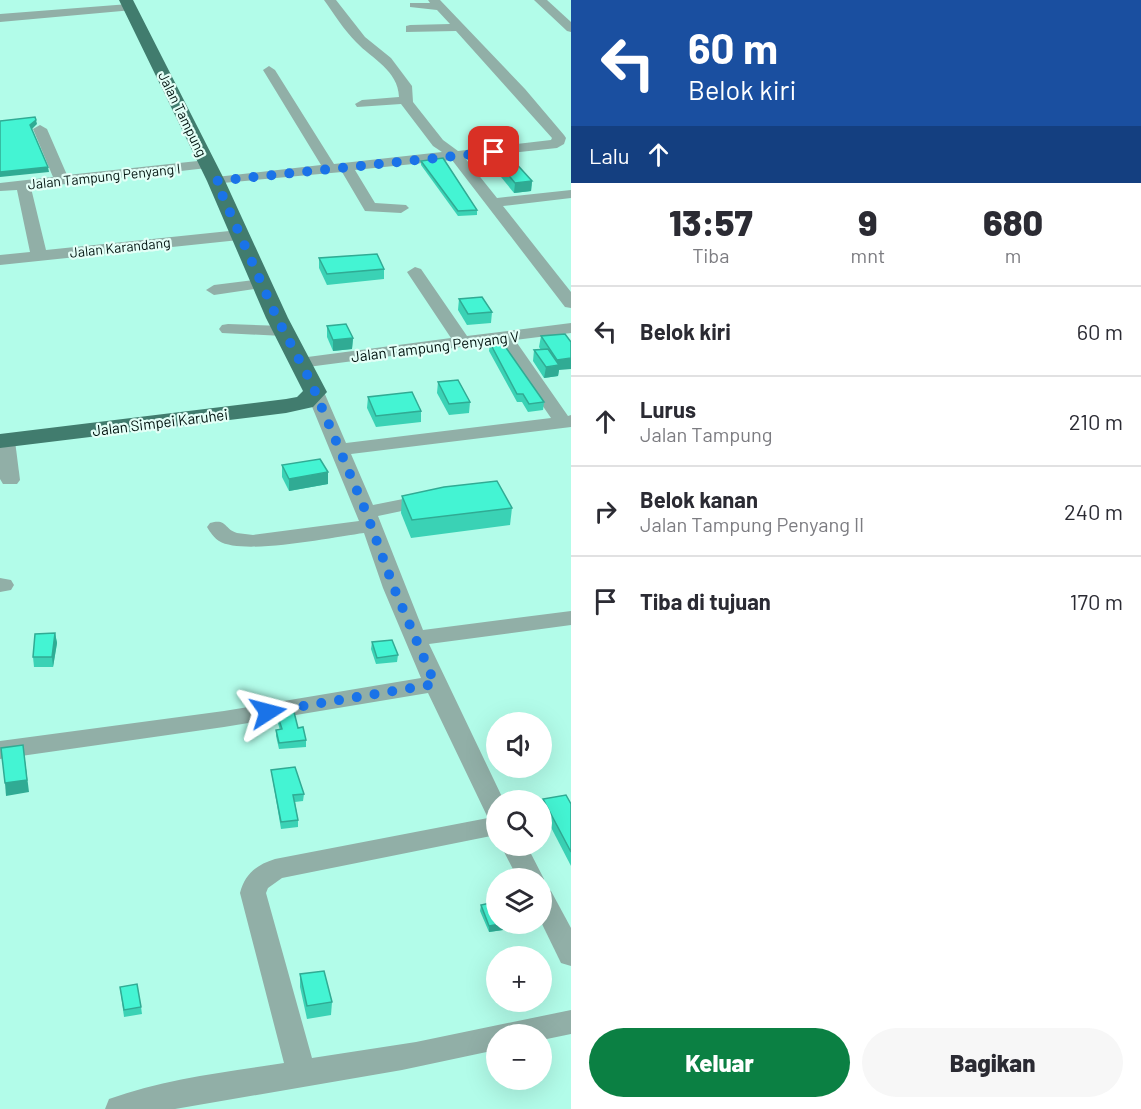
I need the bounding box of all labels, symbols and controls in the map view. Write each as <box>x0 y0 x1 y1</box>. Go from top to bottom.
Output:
text: 60 m <box>688 22 778 72</box>
icon: left <box>589 24 667 102</box>
street label: Jalan Tampung <box>155 69 211 159</box>
text: Belok kiri <box>688 73 796 105</box>
pin <box>468 126 519 177</box>
icon: arrive <box>477 135 510 168</box>
icon: ahead <box>642 138 675 171</box>
text: Lalu <box>589 142 630 168</box>
street label: Jalan Tampung Penyang I <box>27 160 181 192</box>
text: 13:57 <box>669 200 753 243</box>
text: 9 <box>858 200 878 243</box>
text: 680 <box>983 200 1043 243</box>
street label: Jalan Karandang <box>69 233 171 261</box>
text: Tiba <box>692 243 729 267</box>
text: mnt <box>851 243 885 267</box>
text: m <box>1005 243 1021 267</box>
icon: left <box>589 315 622 348</box>
text: Belok kiri <box>640 318 731 344</box>
text: 60 m <box>1077 318 1123 344</box>
street label: Jalan Tampung Penyang V <box>350 327 520 365</box>
text: Lurus <box>640 396 696 422</box>
street label: Jalan Simpei Karuhei <box>91 405 229 439</box>
icon: ahead <box>589 405 622 438</box>
text: 210 m <box>1069 408 1123 434</box>
text: Jalan Tampung <box>640 422 772 446</box>
text: Belok kanan <box>640 486 758 512</box>
icon: right <box>589 495 622 528</box>
text: 240 m <box>1064 498 1123 524</box>
text: Jalan Tampung Penyang II <box>640 512 864 536</box>
icon: arrive <box>589 585 622 618</box>
text: Tiba di tujuan <box>640 588 771 614</box>
text: 170 m <box>1070 588 1123 614</box>
position arrow <box>236 680 300 744</box>
map controls <box>486 712 552 1090</box>
button: sound <box>486 712 552 778</box>
button: search <box>486 790 552 856</box>
button: layers <box>486 868 552 934</box>
button: + <box>486 946 552 1012</box>
button: − <box>486 1024 552 1090</box>
button: Keluar <box>589 1028 850 1097</box>
button: Bagikan <box>862 1028 1123 1097</box>

